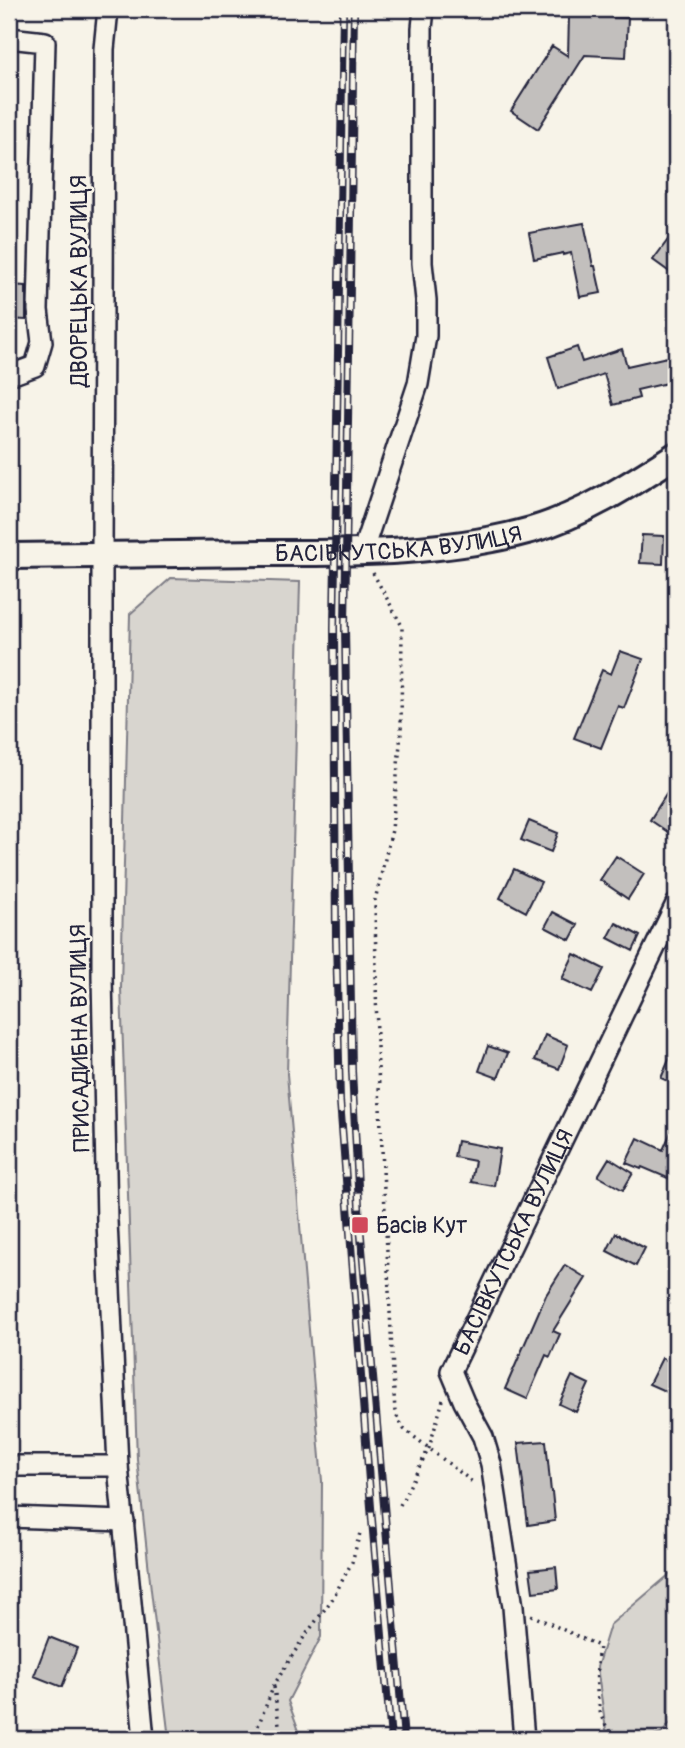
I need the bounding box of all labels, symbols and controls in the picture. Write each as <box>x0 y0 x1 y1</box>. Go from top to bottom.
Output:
street label: ДВОРЕЦЬКА ВУЛИЦЯ <box>65 175 94 388</box>
street label: БАСІВКУТСЬКА ВУЛИЦЯ <box>275 519 525 568</box>
street label: ПРИСАДИБНА ВУЛИЦЯ <box>64 924 96 1152</box>
street label: БАСІВКУТСЬКА ВУЛИЦЯ <box>446 1124 580 1360</box>
place label: Басів Кут <box>376 1211 468 1240</box>
marker: Басів Кут <box>350 1215 370 1235</box>

